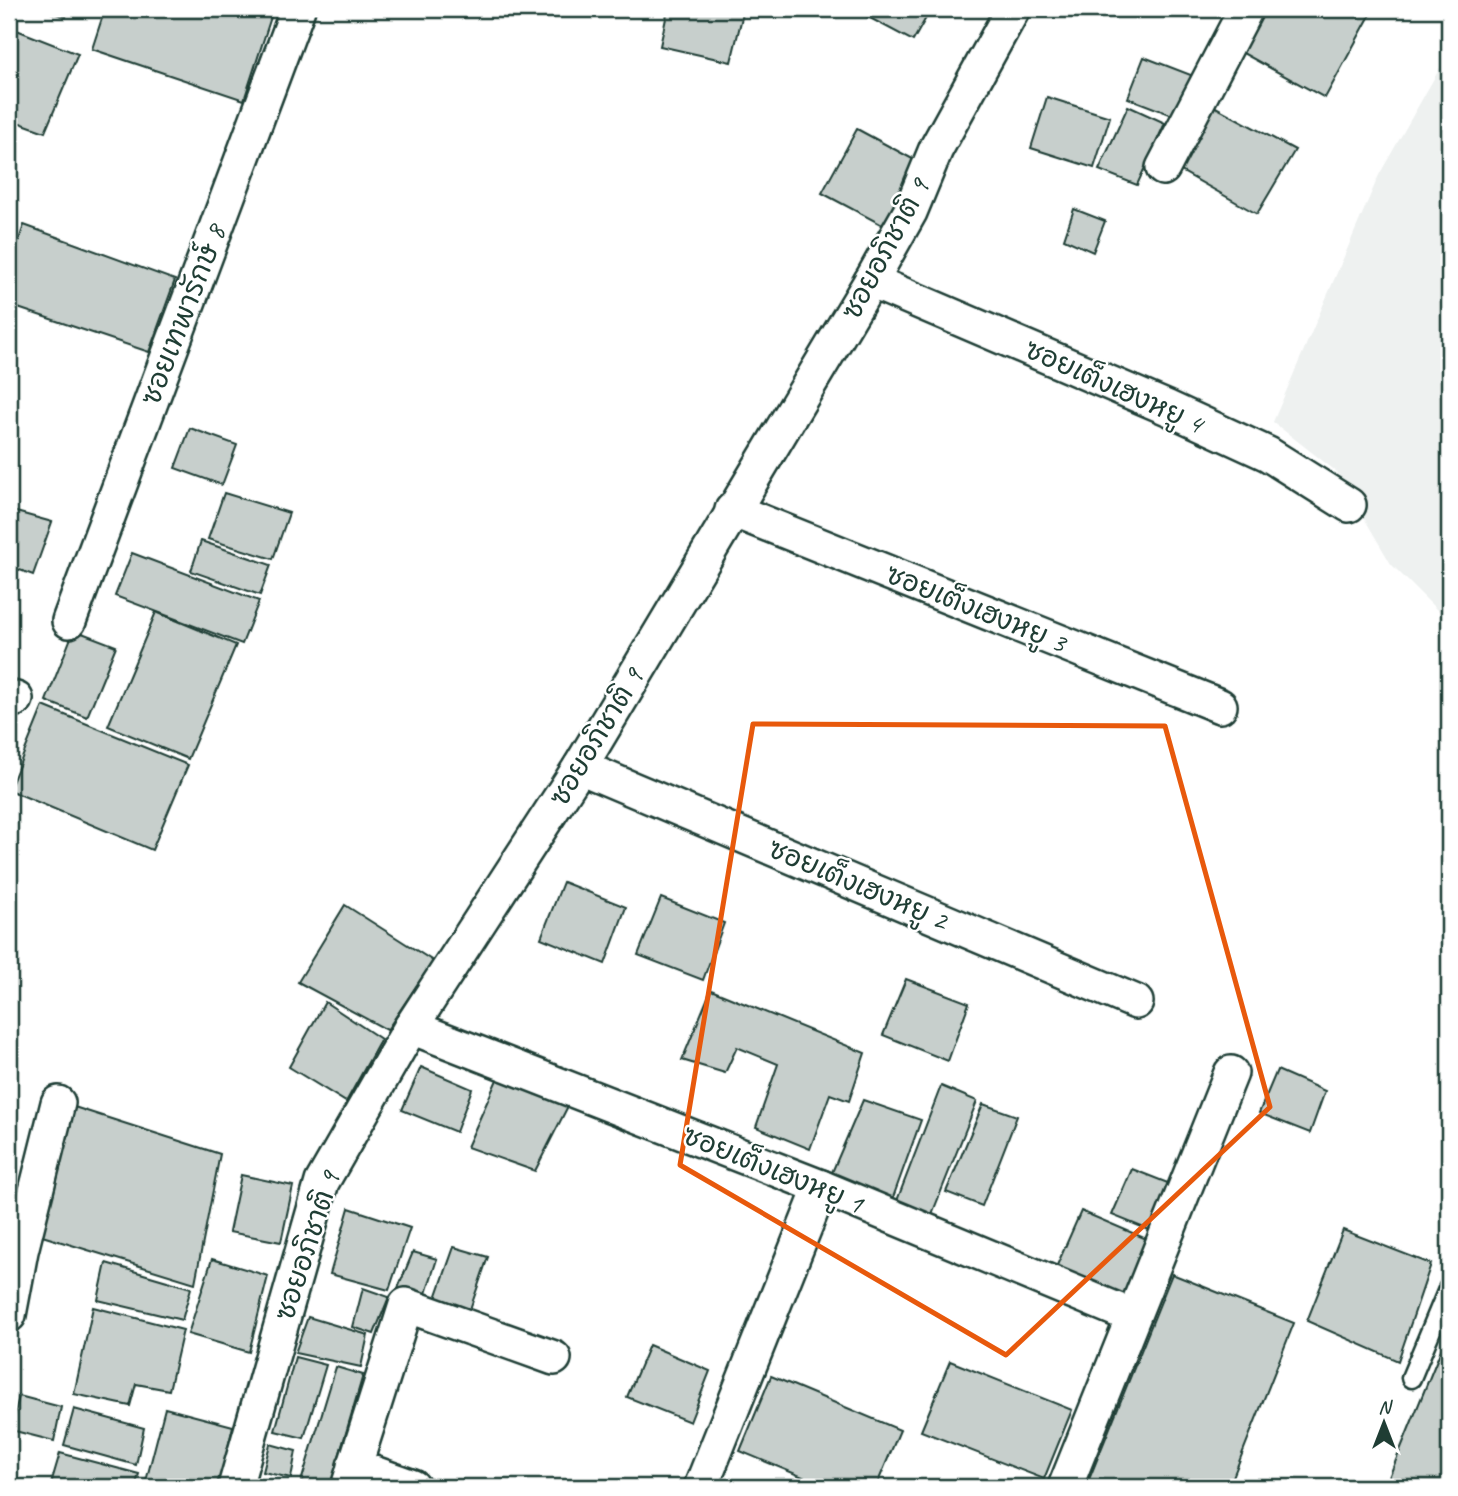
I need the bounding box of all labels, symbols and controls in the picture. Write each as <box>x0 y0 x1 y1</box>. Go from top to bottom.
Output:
street label: ซอยอภิชาติ 9 <box>833 171 938 325</box>
street label: ซอยเทพารักษ์ 8 <box>131 217 234 410</box>
street label: ซอยเต็งเฮงหยู 4 <box>1018 329 1212 445</box>
street label: ซอยเต็งเฮงหยู 3 <box>880 554 1074 664</box>
street label: ซอยอภิชาติ 9 <box>541 660 652 812</box>
street label: ซอยเต็งเฮงหยู 2 <box>762 829 956 941</box>
street label: ซอยเต็งเฮงหยู 1 <box>677 1115 870 1224</box>
street label: ซอยอภิชาติ 9 <box>267 1165 348 1325</box>
north arrow <box>1350 1388 1420 1458</box>
text: N <box>1378 1395 1393 1419</box>

